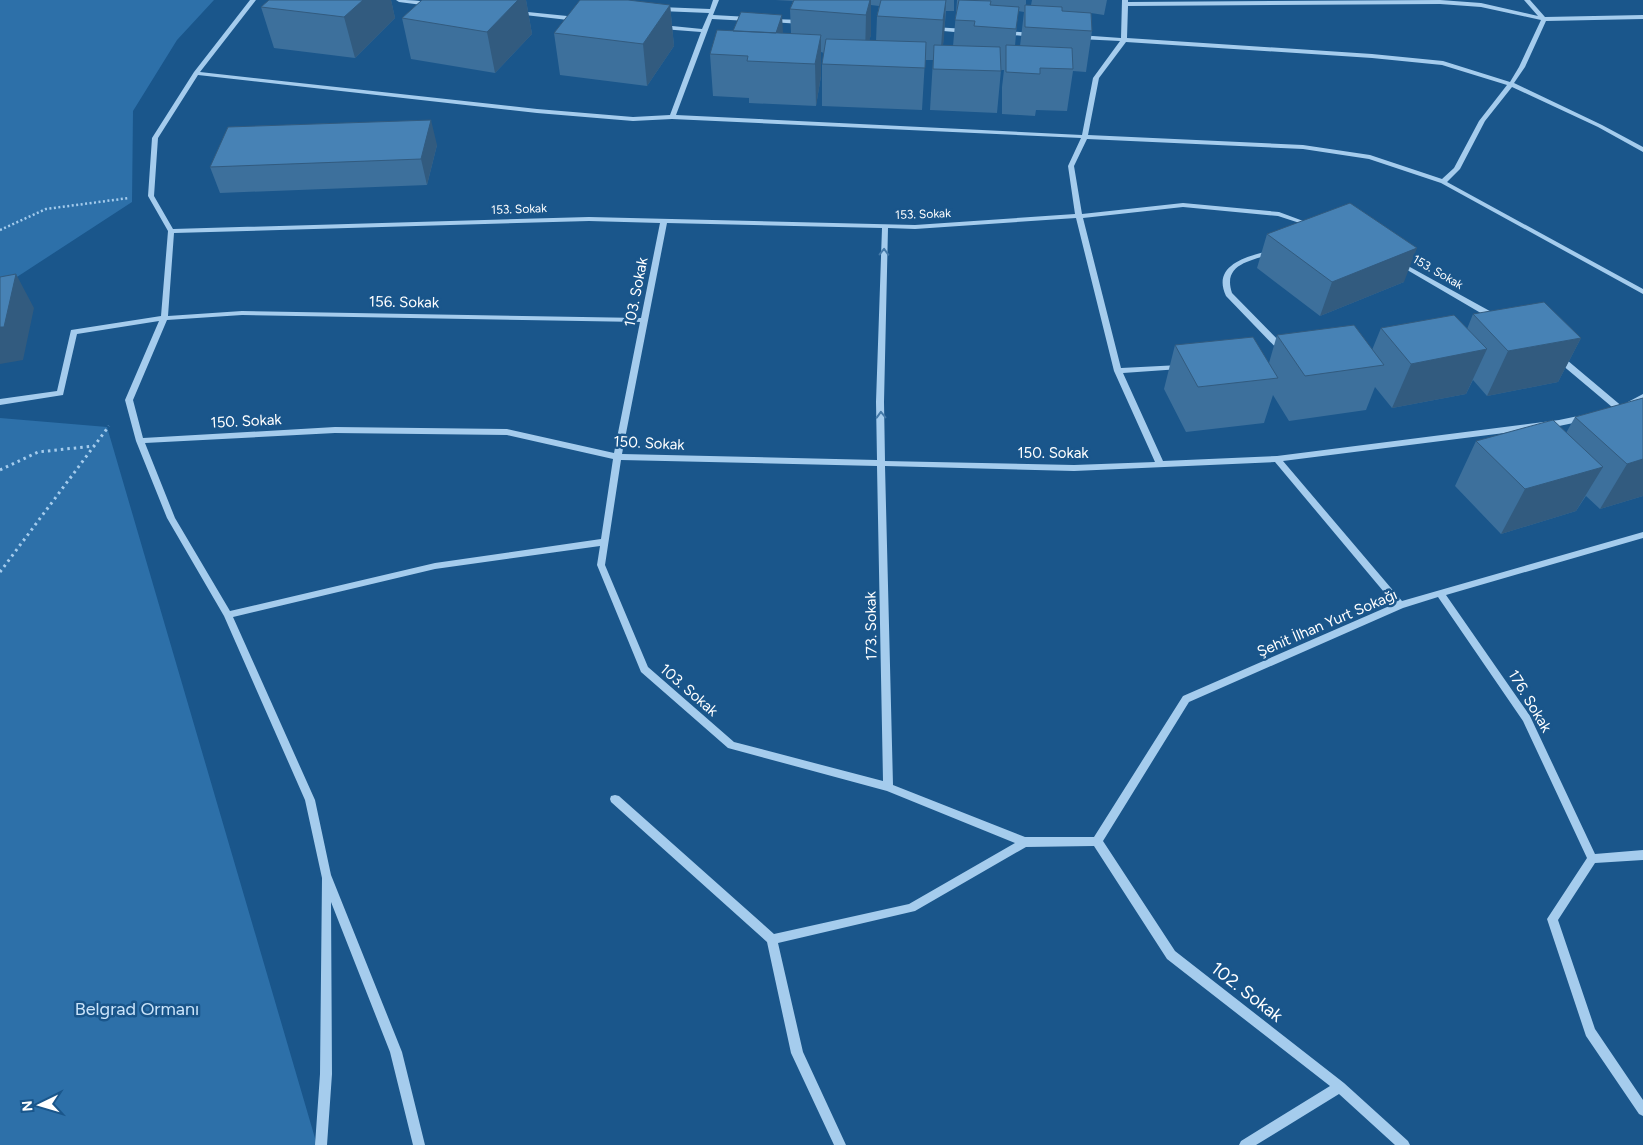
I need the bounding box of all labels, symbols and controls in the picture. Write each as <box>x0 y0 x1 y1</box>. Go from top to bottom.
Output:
street label: 153. Sokak <box>491 201 547 217</box>
street label: 153. Sokak <box>895 206 951 222</box>
one-way arrow <box>879 248 889 256</box>
street label: 153. Sokak <box>1410 252 1466 292</box>
street label: 103. Sokak <box>620 255 652 328</box>
street label: 156. Sokak <box>369 292 440 312</box>
street label: 150. Sokak <box>210 410 283 432</box>
one-way arrow <box>875 410 886 418</box>
street label: 150. Sokak <box>613 432 686 454</box>
street label: 150. Sokak <box>1017 444 1089 462</box>
street label: Şehit İlhan Yurt Sokağı <box>1254 585 1400 661</box>
street label: 173. Sokak <box>861 591 881 661</box>
street label: 103. Sokak <box>656 660 722 720</box>
street label: 176. Sokak <box>1504 667 1556 736</box>
street label: 102. Sokak <box>1207 957 1288 1027</box>
park label: Belgrad Ormanı <box>75 998 199 1020</box>
north arrow <box>15 1080 65 1130</box>
text: N <box>19 1100 36 1112</box>

